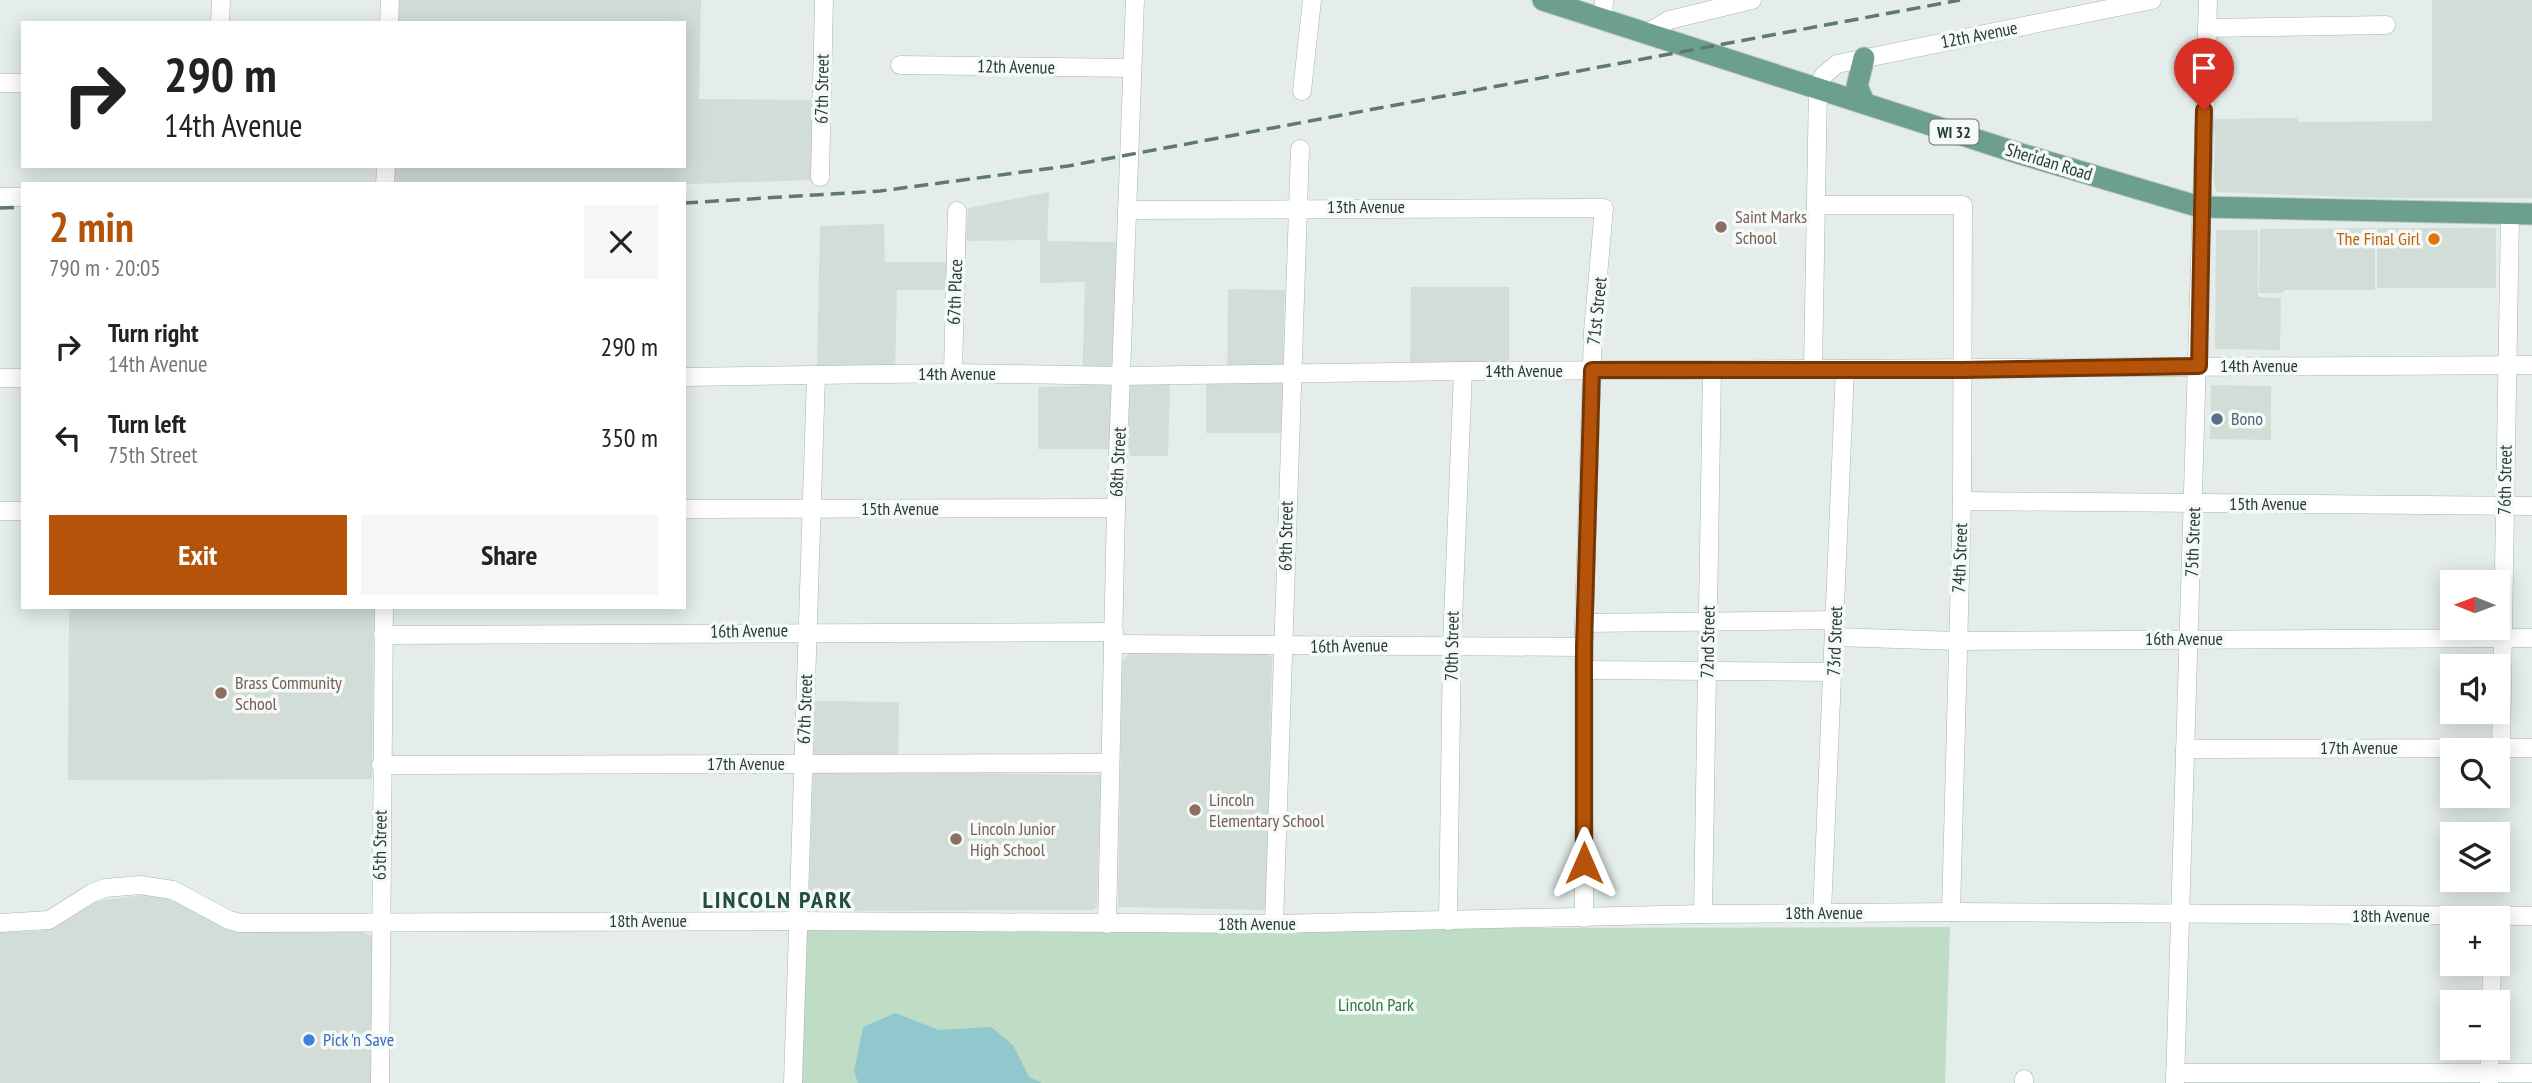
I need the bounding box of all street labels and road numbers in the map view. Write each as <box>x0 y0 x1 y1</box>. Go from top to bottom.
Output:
street label: 12th Avenue <box>1938 16 2019 53</box>
street label: 67th Street <box>809 54 834 124</box>
street label: 12th Avenue <box>977 54 1055 79</box>
road number: WI 32 <box>1930 120 1979 144</box>
street label: Sheridan Road <box>2003 137 2095 186</box>
street label: 13th Avenue <box>1327 195 1405 218</box>
street label: 67th Place <box>942 259 967 325</box>
street label: 71st Street <box>1581 276 1612 346</box>
street label: 14th Avenue <box>2220 354 2298 377</box>
street label: 14th Avenue <box>1485 359 1563 382</box>
street label: 14th Avenue <box>918 362 996 385</box>
street label: 68th Street <box>1104 426 1131 498</box>
street label: 76th Street <box>2492 445 2517 515</box>
street label: 15th Avenue <box>2229 492 2307 515</box>
street label: 15th Avenue <box>861 497 939 520</box>
street label: 69th Street <box>1273 501 1298 571</box>
street label: 75th Street <box>2180 506 2205 577</box>
street label: 74th Street <box>1947 522 1972 593</box>
street label: 72nd Street <box>1695 605 1720 679</box>
street label: 73rd Street <box>1822 606 1847 676</box>
street label: 70th Street <box>1439 611 1464 681</box>
street label: 16th Avenue <box>710 618 788 643</box>
street label: 16th Avenue <box>2145 627 2223 650</box>
street label: 16th Avenue <box>1310 633 1388 658</box>
street label: 67th Street <box>792 674 817 744</box>
street label: 17th Avenue <box>2320 736 2398 759</box>
street label: 17th Avenue <box>707 752 785 775</box>
street label: 65th Street <box>367 810 392 880</box>
street label: 18th Avenue <box>1785 901 1863 924</box>
street label: 18th Avenue <box>2352 904 2430 927</box>
street label: 18th Avenue <box>609 909 687 932</box>
street label: 18th Avenue <box>1218 912 1296 935</box>

